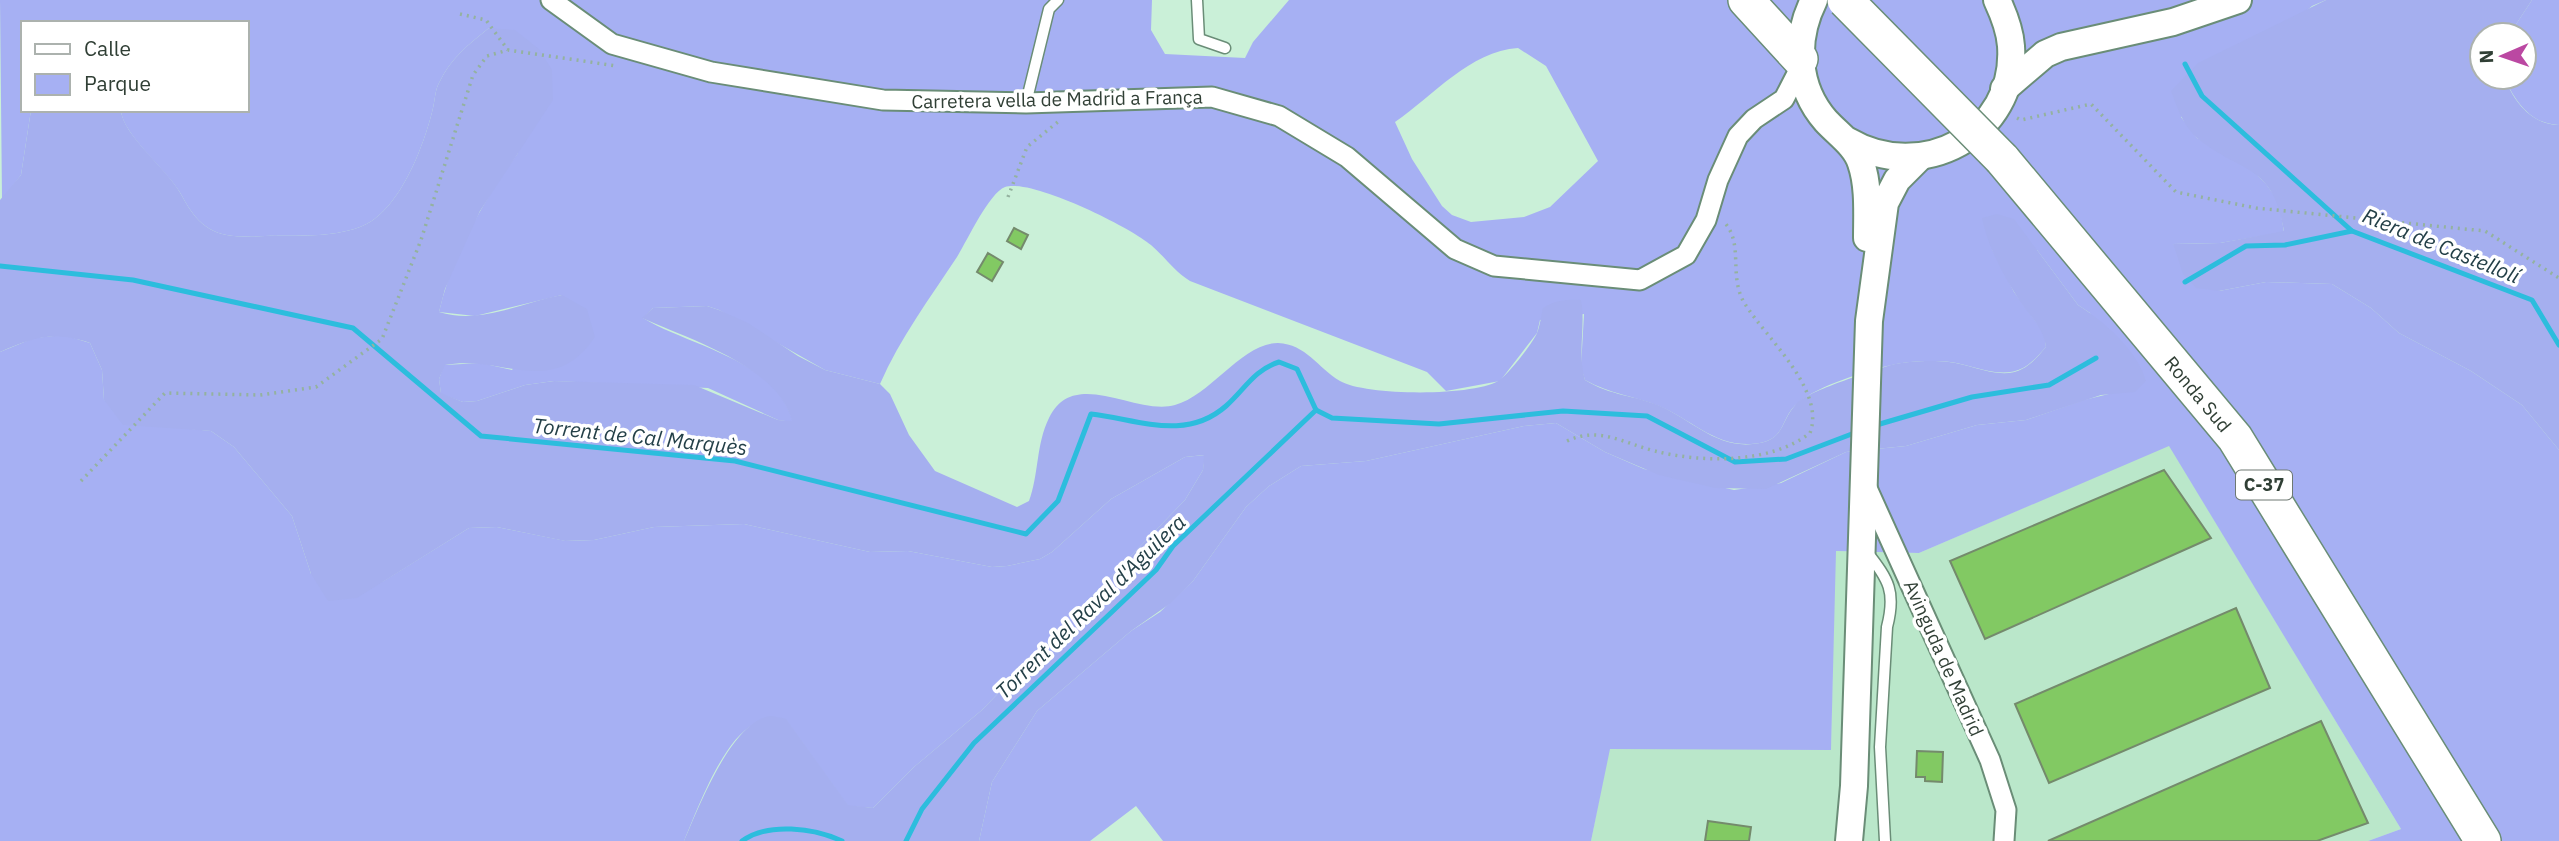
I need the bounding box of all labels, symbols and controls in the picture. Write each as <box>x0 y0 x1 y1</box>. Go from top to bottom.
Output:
legend <box>21 21 248 112</box>
north arrow <box>2468 21 2538 91</box>
text: Calle <box>84 34 131 62</box>
text: N <box>2474 49 2498 64</box>
text: Parque <box>84 69 151 97</box>
street label: Carretera vella de Madrid a França <box>911 84 1203 114</box>
water label: Riera de Castellolí <box>2359 201 2526 290</box>
street label: Ronda Sud <box>2159 351 2237 437</box>
water label: Torrent de Cal Marquès <box>532 411 749 461</box>
road number: C-37 <box>2236 471 2292 500</box>
water label: Torrent del Raval d'Aguilera <box>989 508 1192 705</box>
street label: Avinguda de Madrid <box>1899 576 1989 740</box>

